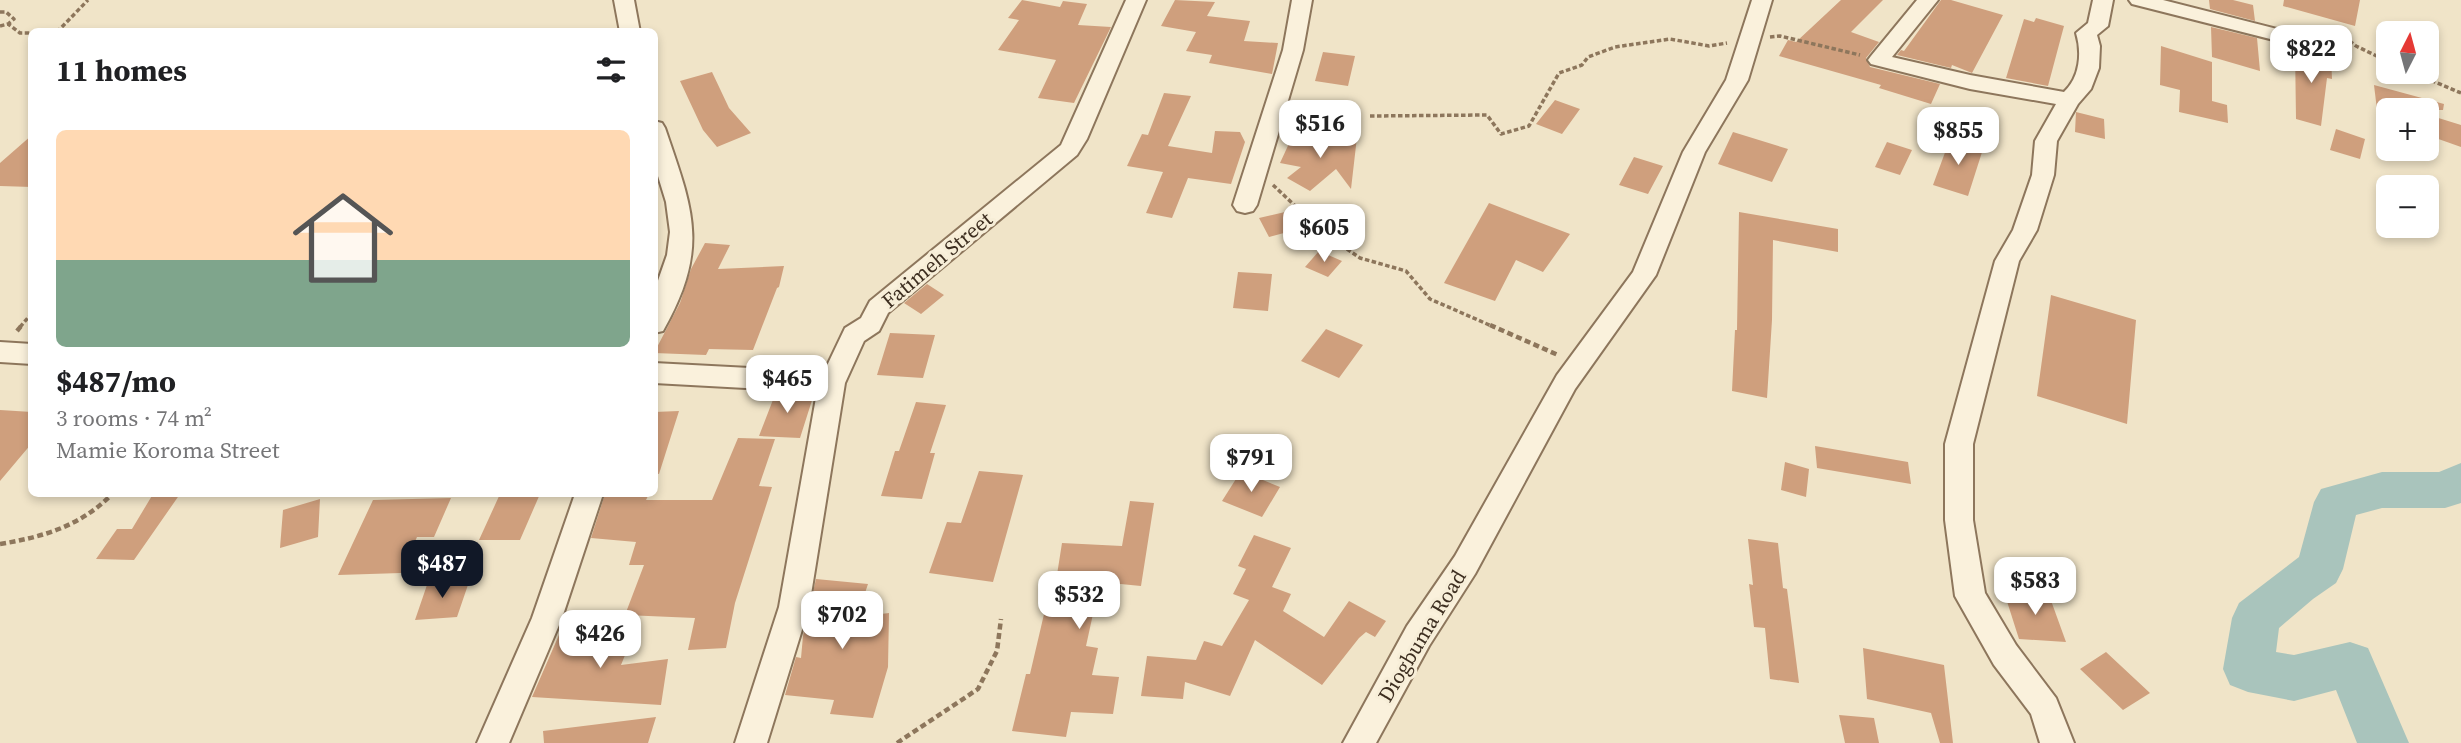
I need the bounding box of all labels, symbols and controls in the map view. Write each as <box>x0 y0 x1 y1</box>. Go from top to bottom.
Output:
north arrow <box>2376 21 2440 84</box>
map controls <box>2376 21 2439 238</box>
pin: $822 <box>2270 25 2352 85</box>
text: $822 <box>2286 32 2336 64</box>
text: 11 homes <box>56 50 187 91</box>
icon: filters <box>592 51 630 89</box>
button: + <box>2376 98 2439 161</box>
pin: $516 <box>1279 100 1361 160</box>
text: $516 <box>1295 107 1345 139</box>
pin: $855 <box>1917 108 1999 167</box>
text: $855 <box>1933 114 1983 146</box>
icon: home <box>280 175 406 301</box>
button: − <box>2376 175 2439 238</box>
pin: $605 <box>1283 204 1365 264</box>
street label: Fatimeh Street <box>875 205 998 315</box>
text: $605 <box>1299 211 1349 243</box>
pin: $465 <box>746 356 828 415</box>
text: $487/mo <box>56 361 176 402</box>
text: $465 <box>762 362 812 394</box>
text: 3 rooms · 74 m² <box>56 402 212 434</box>
text: Mamie Koroma Street <box>56 434 279 466</box>
pin: $791 <box>1210 434 1292 494</box>
text: $791 <box>1226 441 1276 473</box>
pin: $487 <box>401 540 483 600</box>
text: $487 <box>417 547 467 579</box>
pin: $583 <box>1994 558 2076 617</box>
street label: Diogbuma Road <box>1371 564 1473 707</box>
text: $583 <box>2010 564 2060 596</box>
pin: $532 <box>1038 572 1120 631</box>
text: $532 <box>1054 578 1104 610</box>
pin: $702 <box>801 592 883 651</box>
text: $702 <box>817 598 867 630</box>
pin: $426 <box>559 610 641 670</box>
text: $426 <box>575 617 625 649</box>

